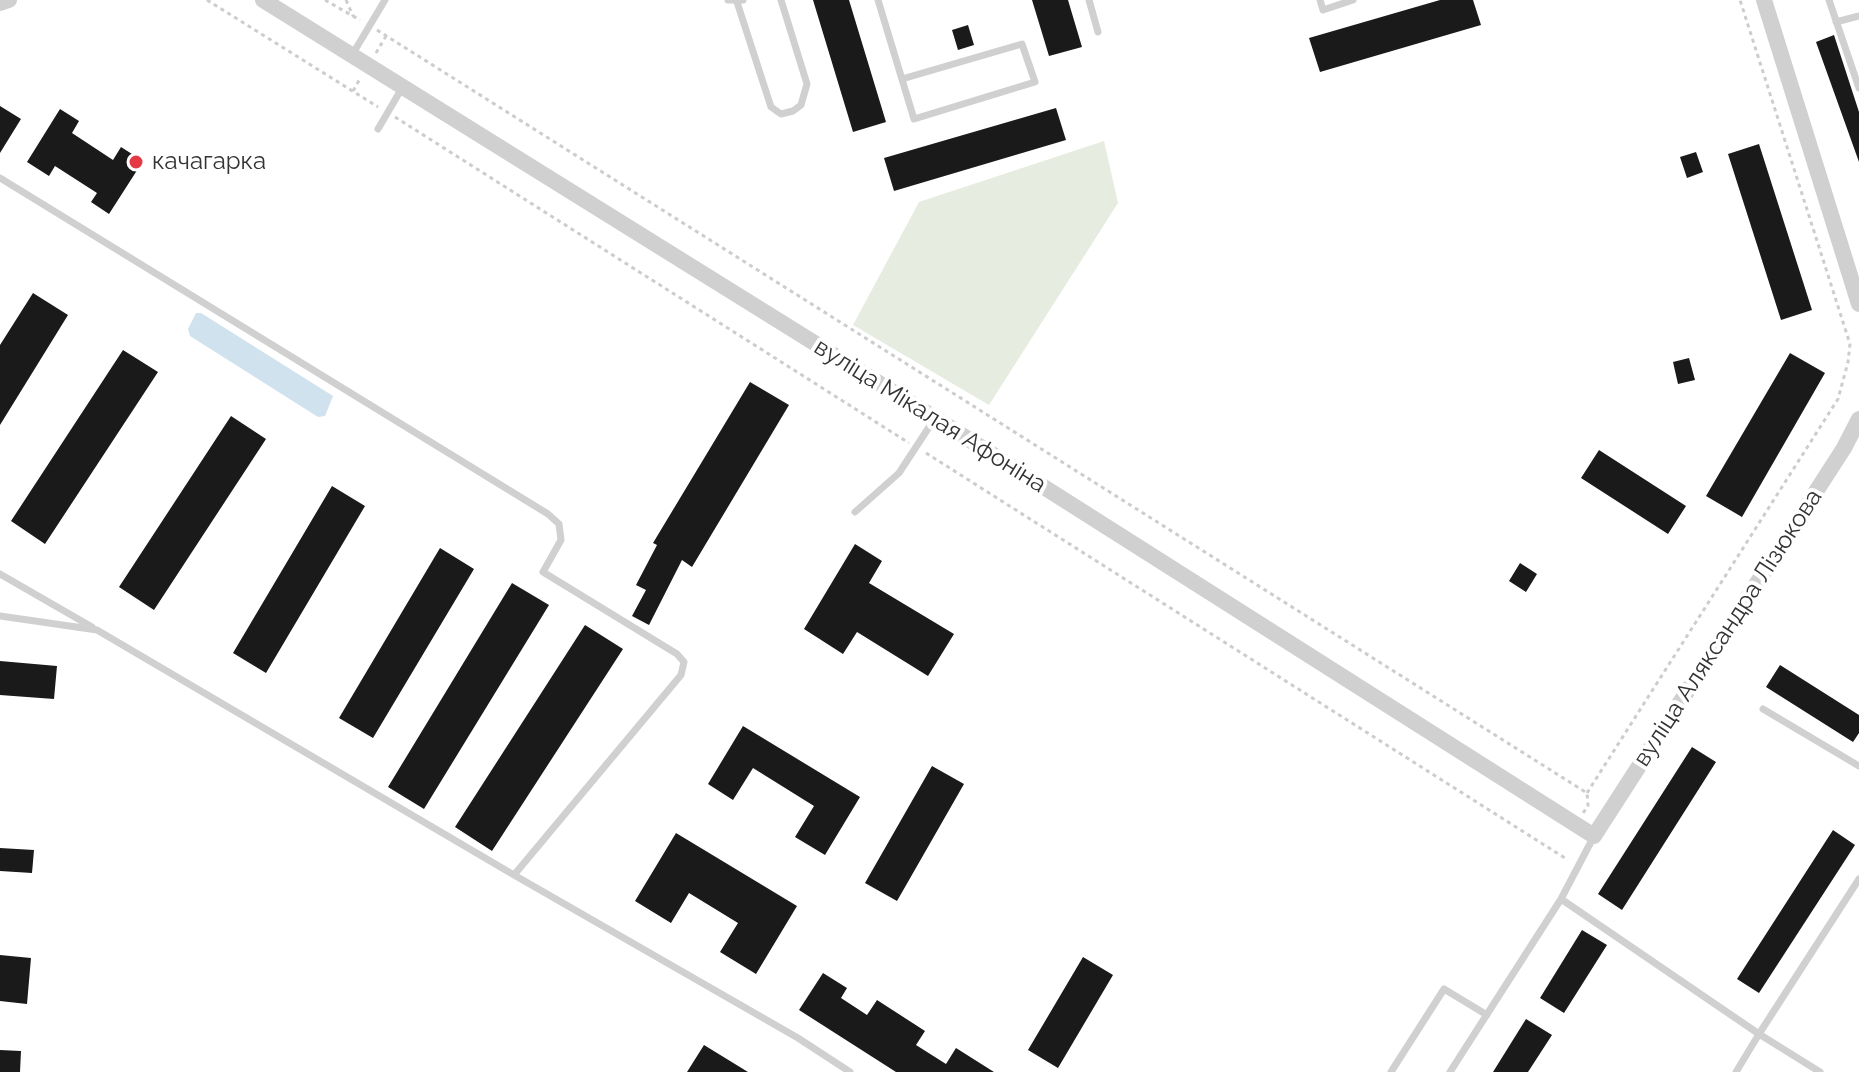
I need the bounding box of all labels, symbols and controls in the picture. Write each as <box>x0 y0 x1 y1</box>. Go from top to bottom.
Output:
place label: качагарка <box>152 148 266 176</box>
marker: качагарка <box>127 153 145 171</box>
street label: вуліца Мікалая Афоніна <box>809 333 1051 499</box>
street label: вуліца Аляксандра Лізюкова <box>1628 484 1828 772</box>

